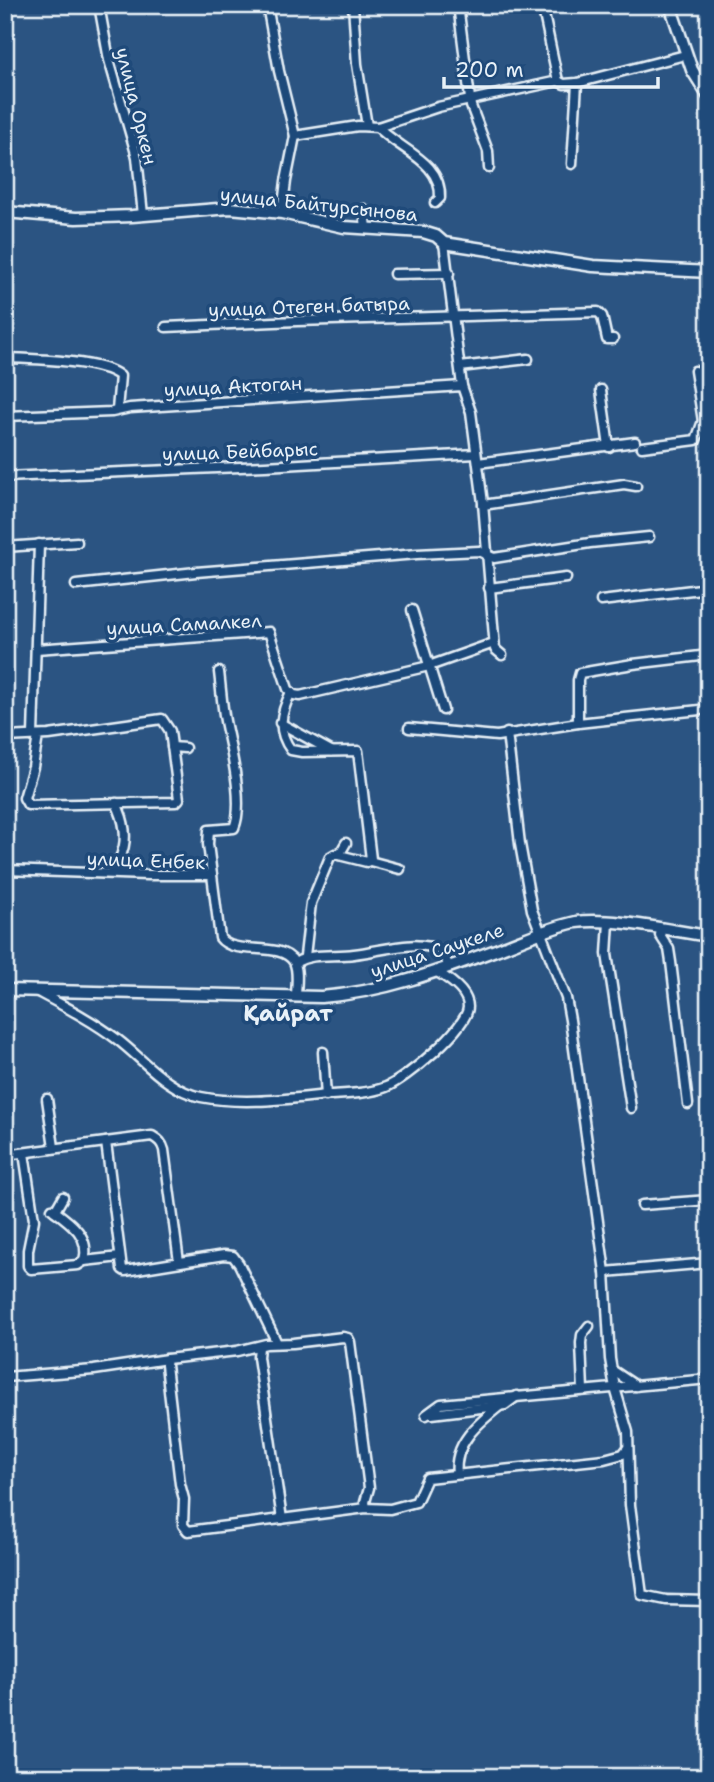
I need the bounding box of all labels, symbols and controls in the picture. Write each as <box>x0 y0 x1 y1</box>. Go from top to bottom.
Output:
street label: улица Оркен <box>110 45 163 167</box>
scale bar <box>444 46 658 90</box>
text: 200 m <box>455 56 524 84</box>
street label: улица Байтурсынова <box>219 182 419 227</box>
street label: улица Отеген батыра <box>208 290 410 323</box>
street label: улица Актоган <box>163 370 303 403</box>
street label: улица Бейбарыс <box>162 436 318 467</box>
street label: улица Самалкел <box>106 608 263 641</box>
street label: улица Енбек <box>86 846 206 875</box>
street label: улица Саукеле <box>367 917 507 984</box>
district label: Қайрат <box>243 998 333 1028</box>

